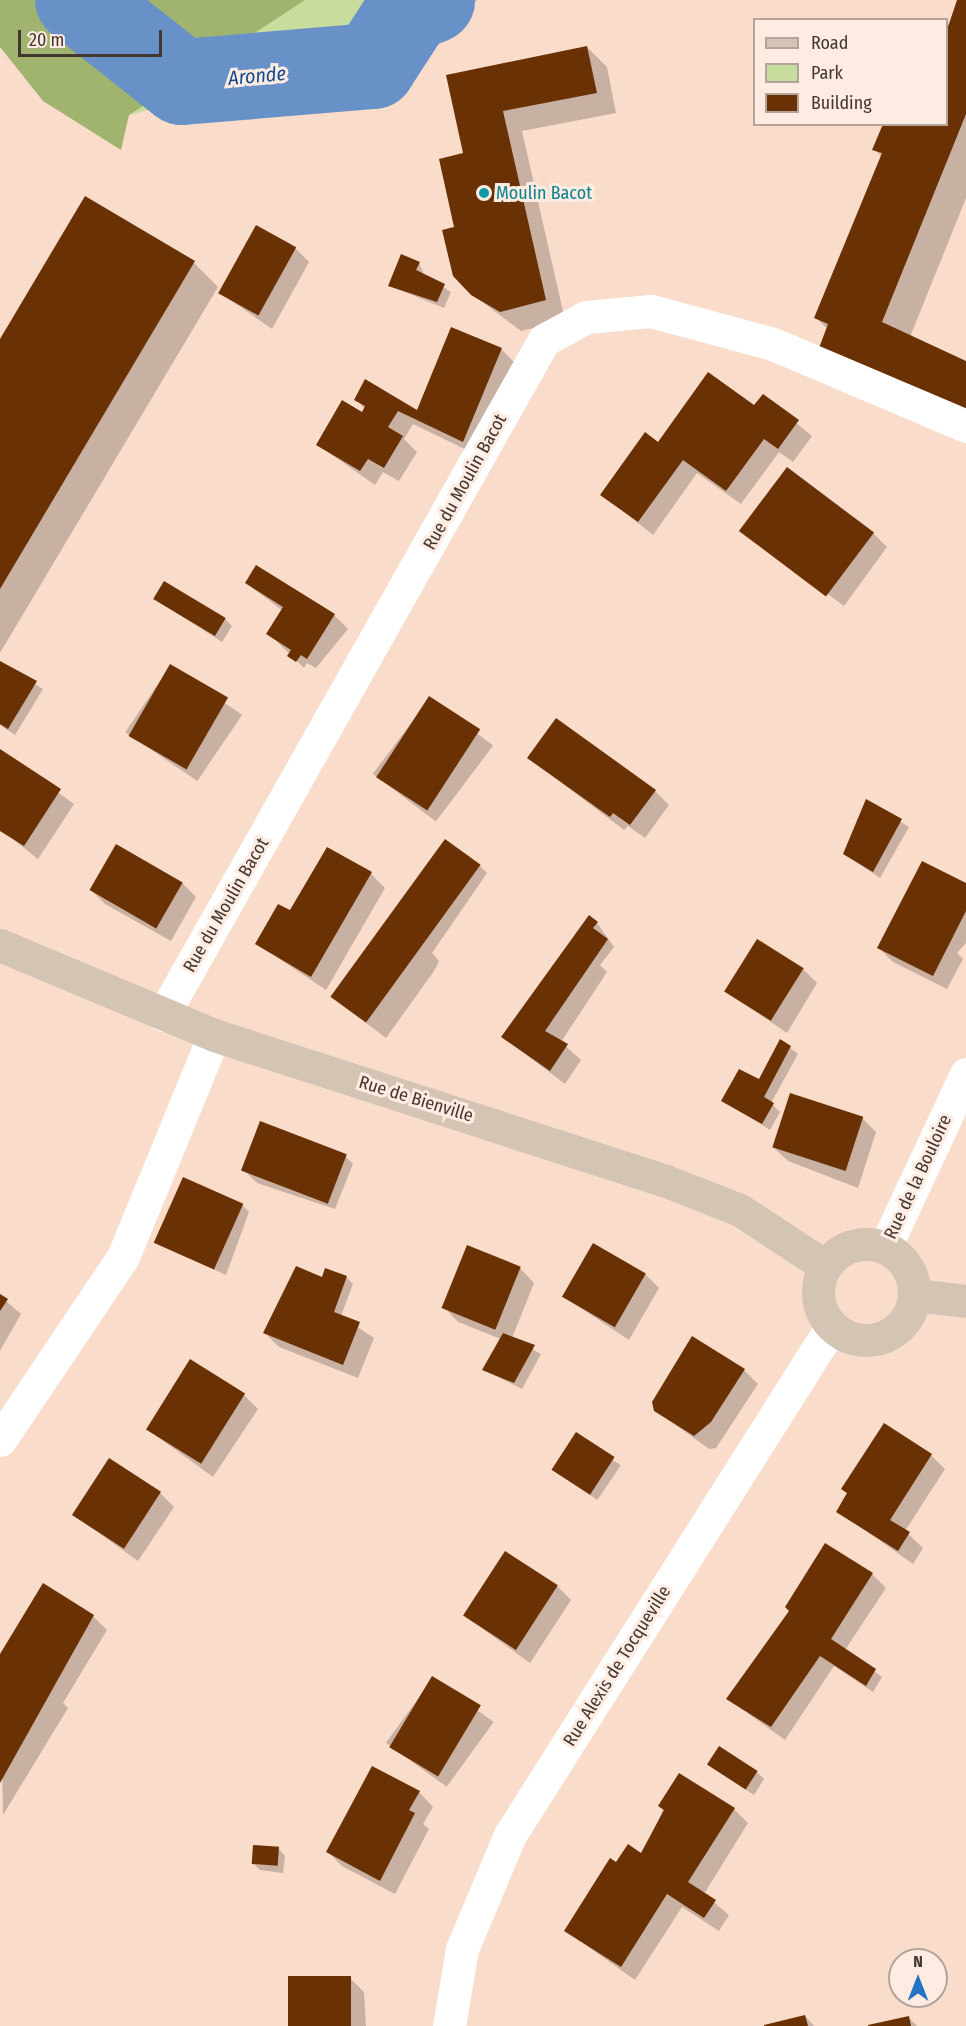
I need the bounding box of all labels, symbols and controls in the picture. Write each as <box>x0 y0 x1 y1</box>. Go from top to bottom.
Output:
scale bar <box>21 18 165 56</box>
legend <box>753 18 948 126</box>
text: 20 m <box>29 29 64 51</box>
text: Road <box>811 32 848 54</box>
water label: Aronde <box>227 62 287 90</box>
text: Park <box>811 62 843 84</box>
text: Building <box>811 92 872 114</box>
place label: Moulin Bacot <box>496 182 592 204</box>
marker: Moulin Bacot <box>477 186 491 200</box>
street label: Rue du Moulin Bacot <box>419 410 511 554</box>
street label: Rue du Moulin Bacot <box>179 834 273 976</box>
street label: Rue de Bienville <box>356 1071 476 1127</box>
street label: Rue de la Bouloire <box>880 1111 956 1243</box>
street label: Rue Alexis de Tocqueville <box>559 1582 675 1750</box>
north arrow <box>888 1948 948 2008</box>
text: N <box>913 1952 923 1971</box>

